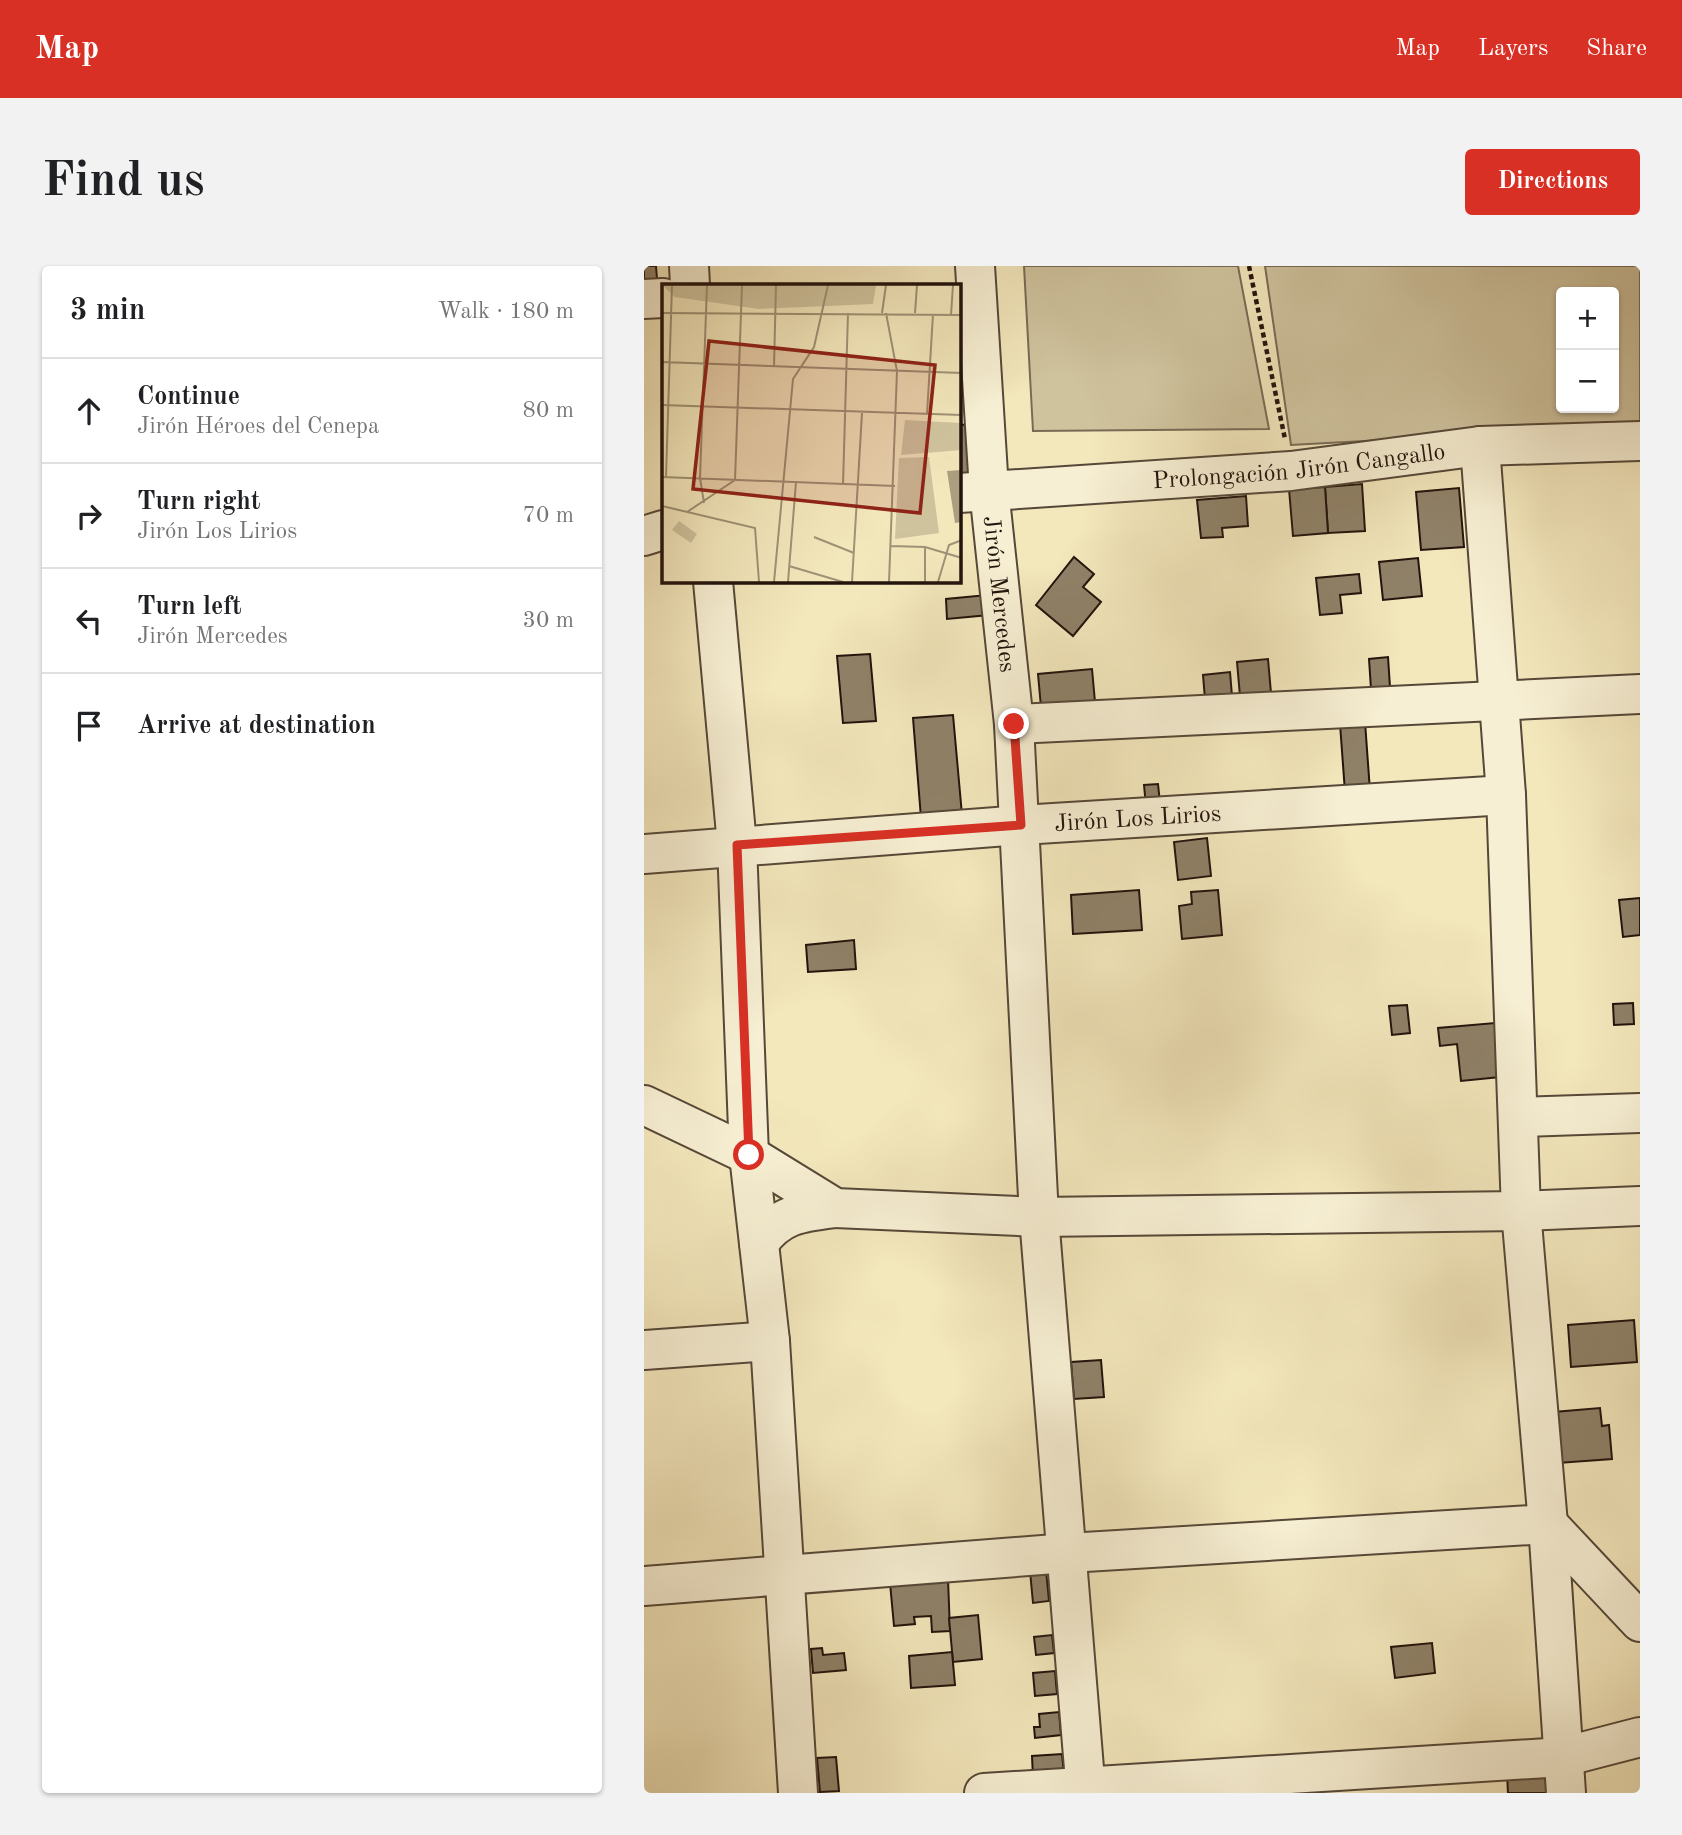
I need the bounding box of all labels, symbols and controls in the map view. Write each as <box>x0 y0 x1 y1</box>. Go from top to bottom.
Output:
text: Map <box>35 33 99 66</box>
text: Map <box>1396 37 1440 61</box>
text: Layers <box>1478 37 1548 61</box>
text: Share <box>1586 37 1647 61</box>
button: Directions <box>1465 149 1640 215</box>
text: Find us <box>42 158 205 207</box>
inset map <box>662 284 961 583</box>
map controls <box>1556 287 1619 413</box>
button: + <box>1556 287 1619 350</box>
text: 3 min <box>70 296 145 326</box>
text: Walk · 180 m <box>438 300 574 323</box>
button: − <box>1556 350 1619 413</box>
text: Continue <box>137 384 240 410</box>
icon: ahead <box>70 392 108 430</box>
text: 80 m <box>523 399 574 422</box>
text: Jirón Héroes del Cenepa <box>137 415 379 438</box>
street label: Prolongación Jirón Cangallo <box>1152 441 1447 494</box>
text: Turn right <box>137 489 260 515</box>
icon: right <box>70 497 108 535</box>
text: 70 m <box>523 504 574 527</box>
street label: Jirón Mercedes <box>978 515 1018 674</box>
text: Jirón Los Lirios <box>137 520 297 543</box>
text: Turn left <box>137 594 242 620</box>
icon: left <box>70 602 108 640</box>
text: 30 m <box>523 609 574 632</box>
text: Jirón Mercedes <box>137 625 288 648</box>
icon: arrive <box>70 707 108 745</box>
route end <box>998 708 1029 739</box>
text: Arrive at destination <box>137 713 376 739</box>
street label: Jirón Los Lirios <box>1054 803 1222 837</box>
route start <box>733 1139 764 1170</box>

